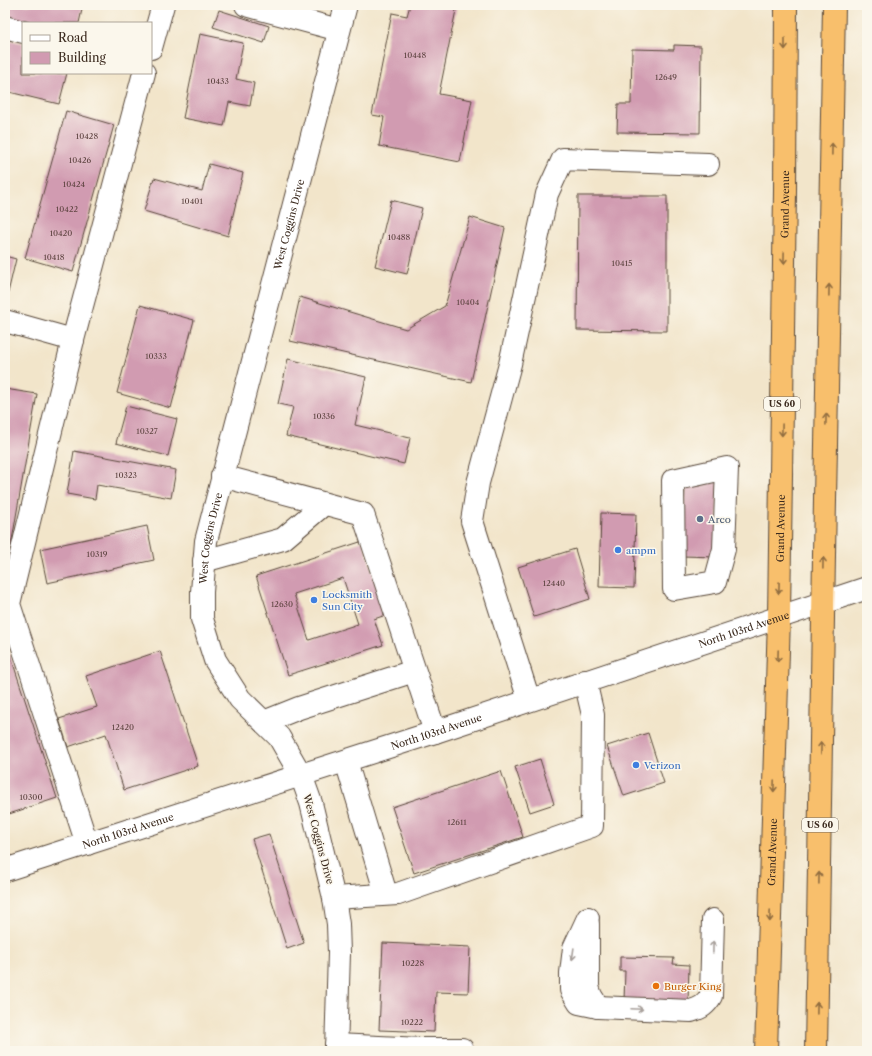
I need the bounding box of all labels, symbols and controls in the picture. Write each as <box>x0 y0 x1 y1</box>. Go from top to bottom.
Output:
legend <box>22 22 152 74</box>
text: Road <box>58 30 88 45</box>
one-way arrow <box>782 37 789 50</box>
text: Building <box>58 50 106 65</box>
house number: 10448 <box>404 50 426 60</box>
house number: 12649 <box>655 72 677 82</box>
house number: 10433 <box>207 76 229 86</box>
house number: 10428 <box>76 131 98 141</box>
one-way arrow <box>828 143 835 156</box>
house number: 10426 <box>69 155 91 165</box>
street label: Grand Avenue <box>778 170 792 238</box>
street label: West Coggins Drive <box>271 177 307 272</box>
house number: 10424 <box>63 179 86 189</box>
house number: 10401 <box>181 196 203 206</box>
house number: 10422 <box>56 204 79 214</box>
house number: 10420 <box>50 228 72 238</box>
house number: 10488 <box>388 232 411 242</box>
one-way arrow <box>780 251 788 264</box>
house number: 10418 <box>43 252 65 262</box>
house number: 10415 <box>612 258 632 268</box>
one-way arrow <box>825 284 833 297</box>
house number: 10404 <box>457 297 480 307</box>
house number: 10333 <box>145 351 167 361</box>
road number: US 60 <box>764 397 800 411</box>
house number: 10336 <box>313 411 335 421</box>
one-way arrow <box>822 413 830 426</box>
one-way arrow <box>778 423 786 436</box>
house number: 10327 <box>136 426 158 436</box>
house number: 10323 <box>115 470 137 480</box>
street label: West Coggins Drive <box>197 491 225 586</box>
street label: Grand Avenue <box>774 494 788 562</box>
place label: Arco <box>707 513 731 526</box>
marker: Arco <box>695 514 705 524</box>
place label: ampm <box>626 544 657 557</box>
marker: ampm <box>613 545 623 555</box>
house number: 10319 <box>87 549 108 559</box>
one-way arrow <box>820 557 827 570</box>
house number: 12440 <box>543 578 565 588</box>
one-way arrow <box>775 581 783 594</box>
place label: Locksmith Sun City <box>322 588 373 613</box>
marker: Locksmith Sun City <box>309 595 319 605</box>
house number: 12630 <box>271 599 293 609</box>
street label: North 103rd Avenue <box>697 608 791 651</box>
one-way arrow <box>774 649 781 662</box>
street label: North 103rd Avenue <box>389 711 484 753</box>
house number: 12420 <box>112 722 134 732</box>
one-way arrow <box>817 742 825 755</box>
place label: Verizon <box>643 759 681 772</box>
marker: Verizon <box>631 760 641 770</box>
one-way arrow <box>770 779 777 792</box>
house number: 10300 <box>20 792 42 802</box>
street label: West Coggins Drive <box>300 792 337 886</box>
street label: North 103rd Avenue <box>81 810 176 852</box>
house number: 12611 <box>447 817 467 827</box>
street label: Grand Avenue <box>765 818 780 886</box>
road number: US 60 <box>802 818 838 832</box>
one-way arrow <box>815 872 823 885</box>
one-way arrow <box>766 909 774 922</box>
one-way arrow <box>709 941 717 954</box>
one-way arrow <box>569 947 577 960</box>
house number: 10228 <box>402 958 424 968</box>
place label: Burger King <box>664 980 722 993</box>
marker: Burger King <box>651 981 661 991</box>
one-way arrow <box>813 1002 821 1015</box>
one-way arrow <box>630 1005 643 1012</box>
house number: 10222 <box>401 1017 424 1027</box>

